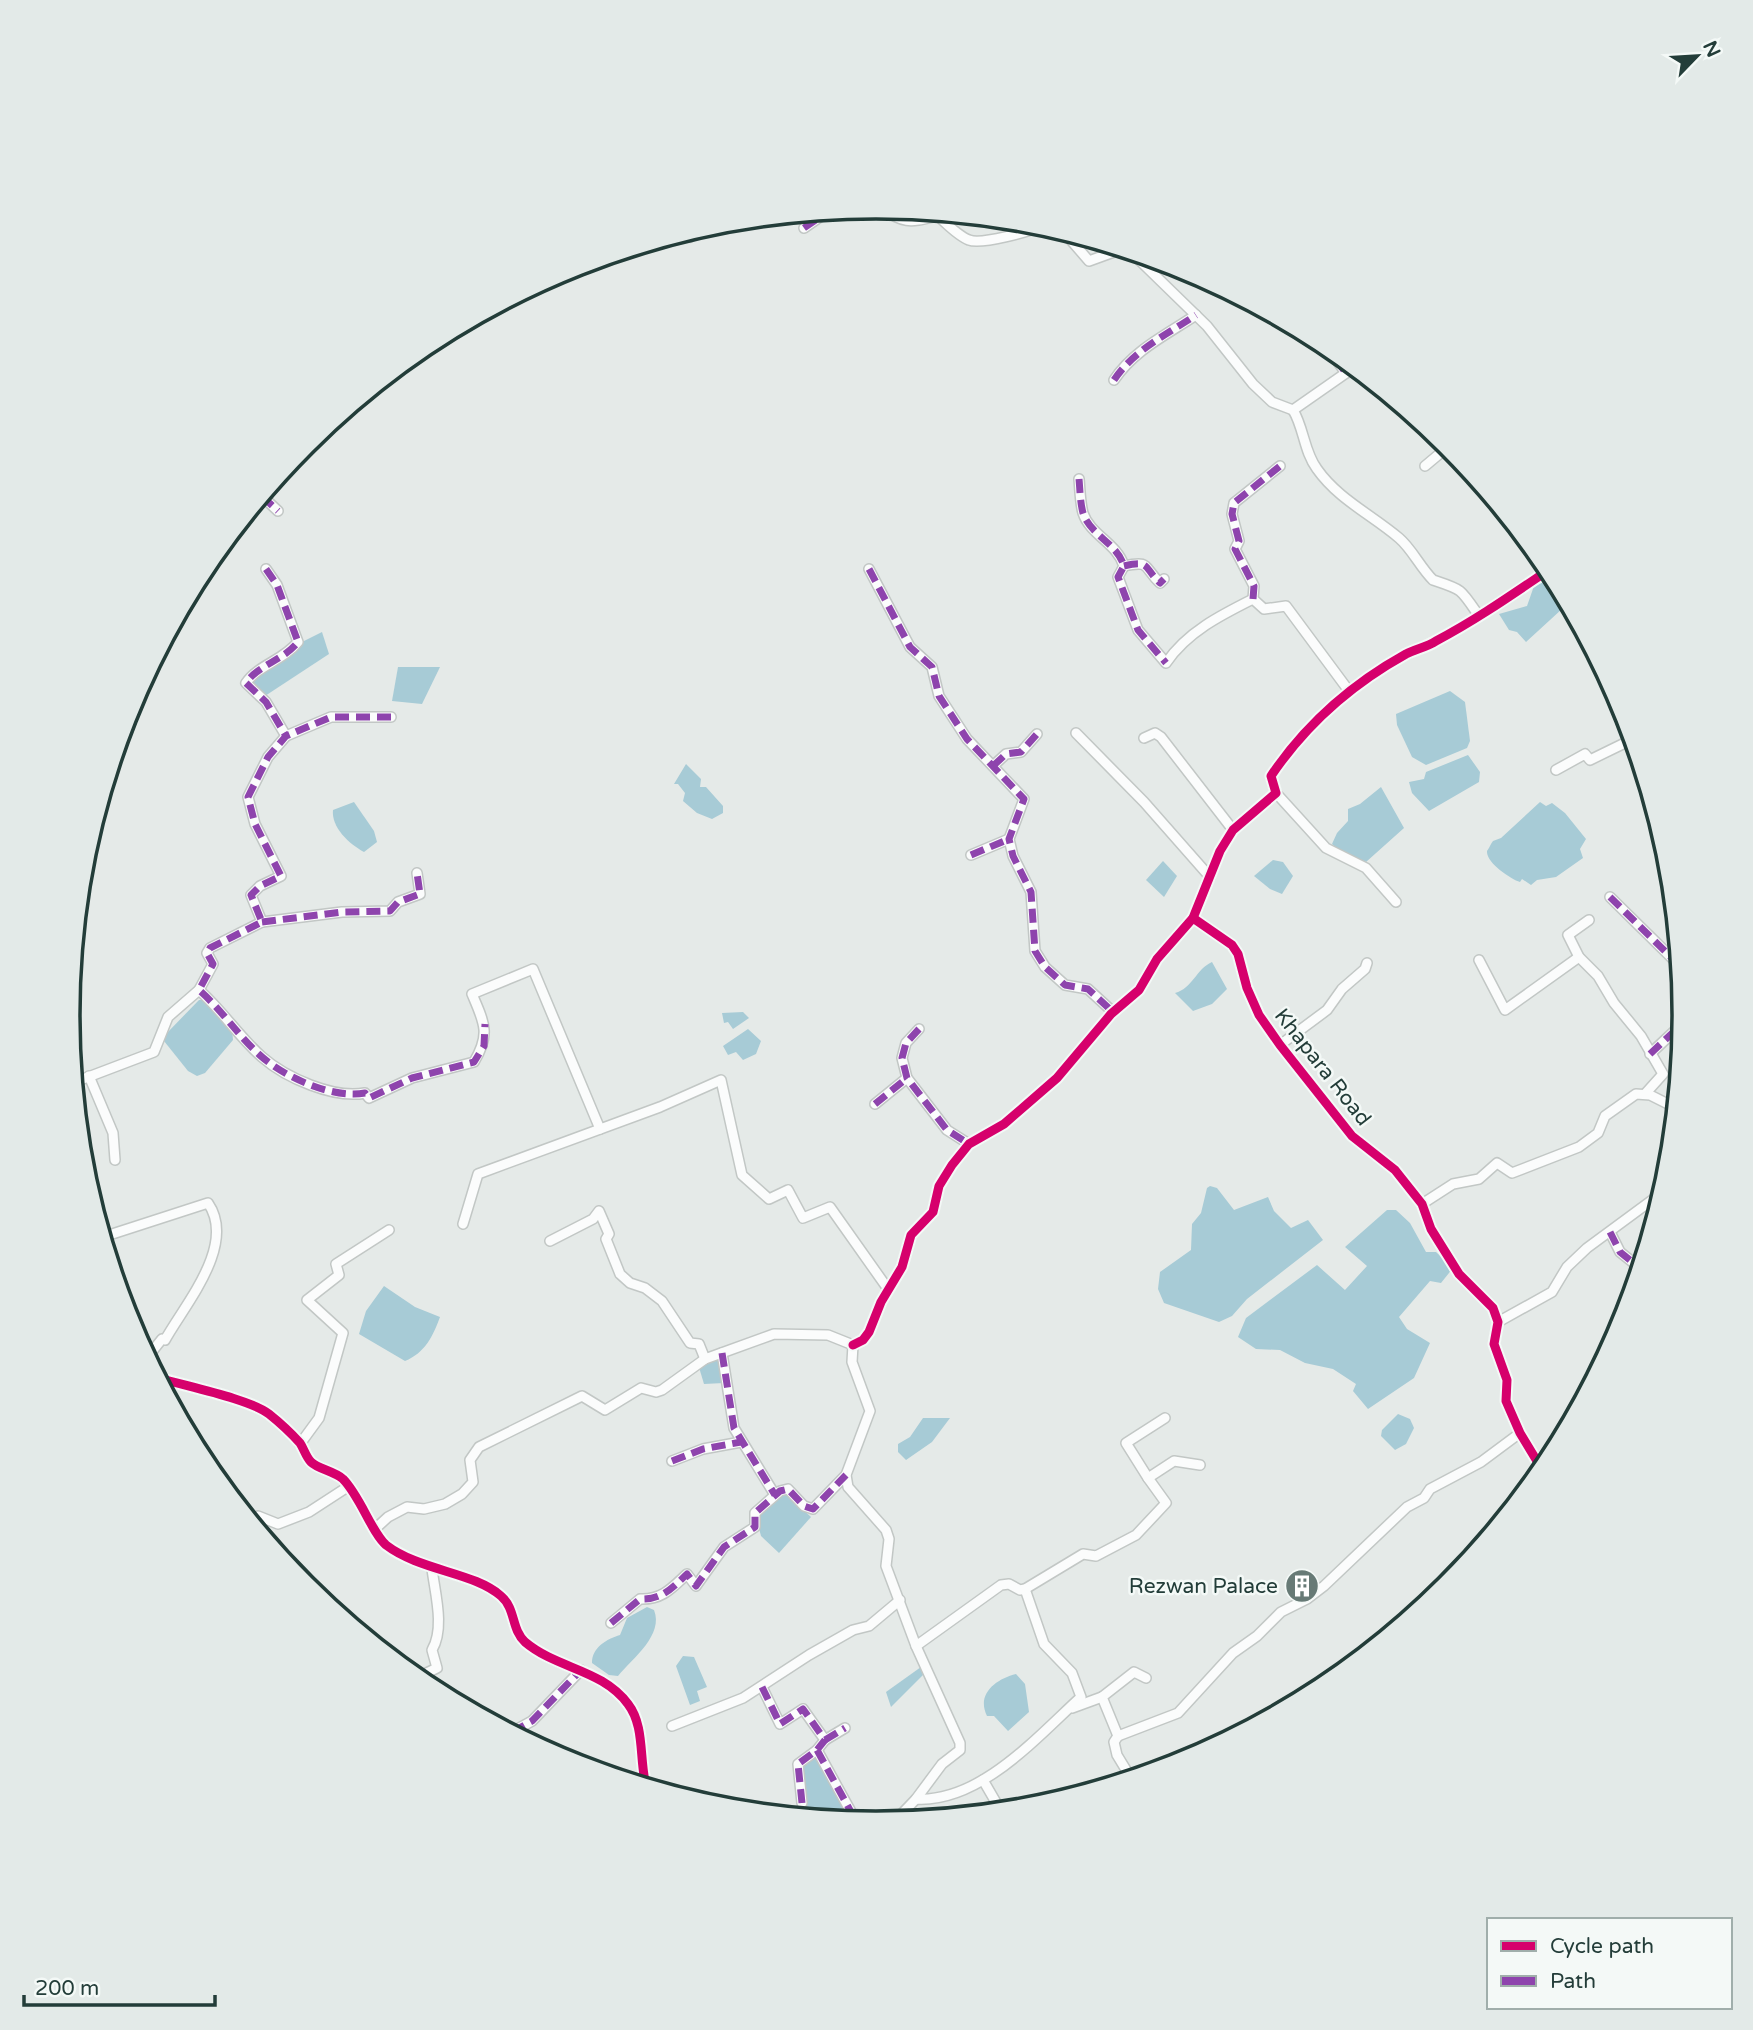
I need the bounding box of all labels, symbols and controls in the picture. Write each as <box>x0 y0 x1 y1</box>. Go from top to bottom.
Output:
north arrow <box>1662 21 1732 91</box>
text: N <box>1698 38 1725 61</box>
street label: Khapara Road <box>1269 1004 1376 1131</box>
building icon: Rezwan Palace <box>1283 1567 1321 1605</box>
place label: Rezwan Palace <box>1129 1574 1278 1599</box>
legend <box>1487 1918 1732 2009</box>
text: Cycle path <box>1550 1934 1654 1959</box>
scale bar <box>24 1964 215 2008</box>
text: Path <box>1550 1969 1596 1994</box>
text: 200 m <box>35 1976 99 2001</box>

